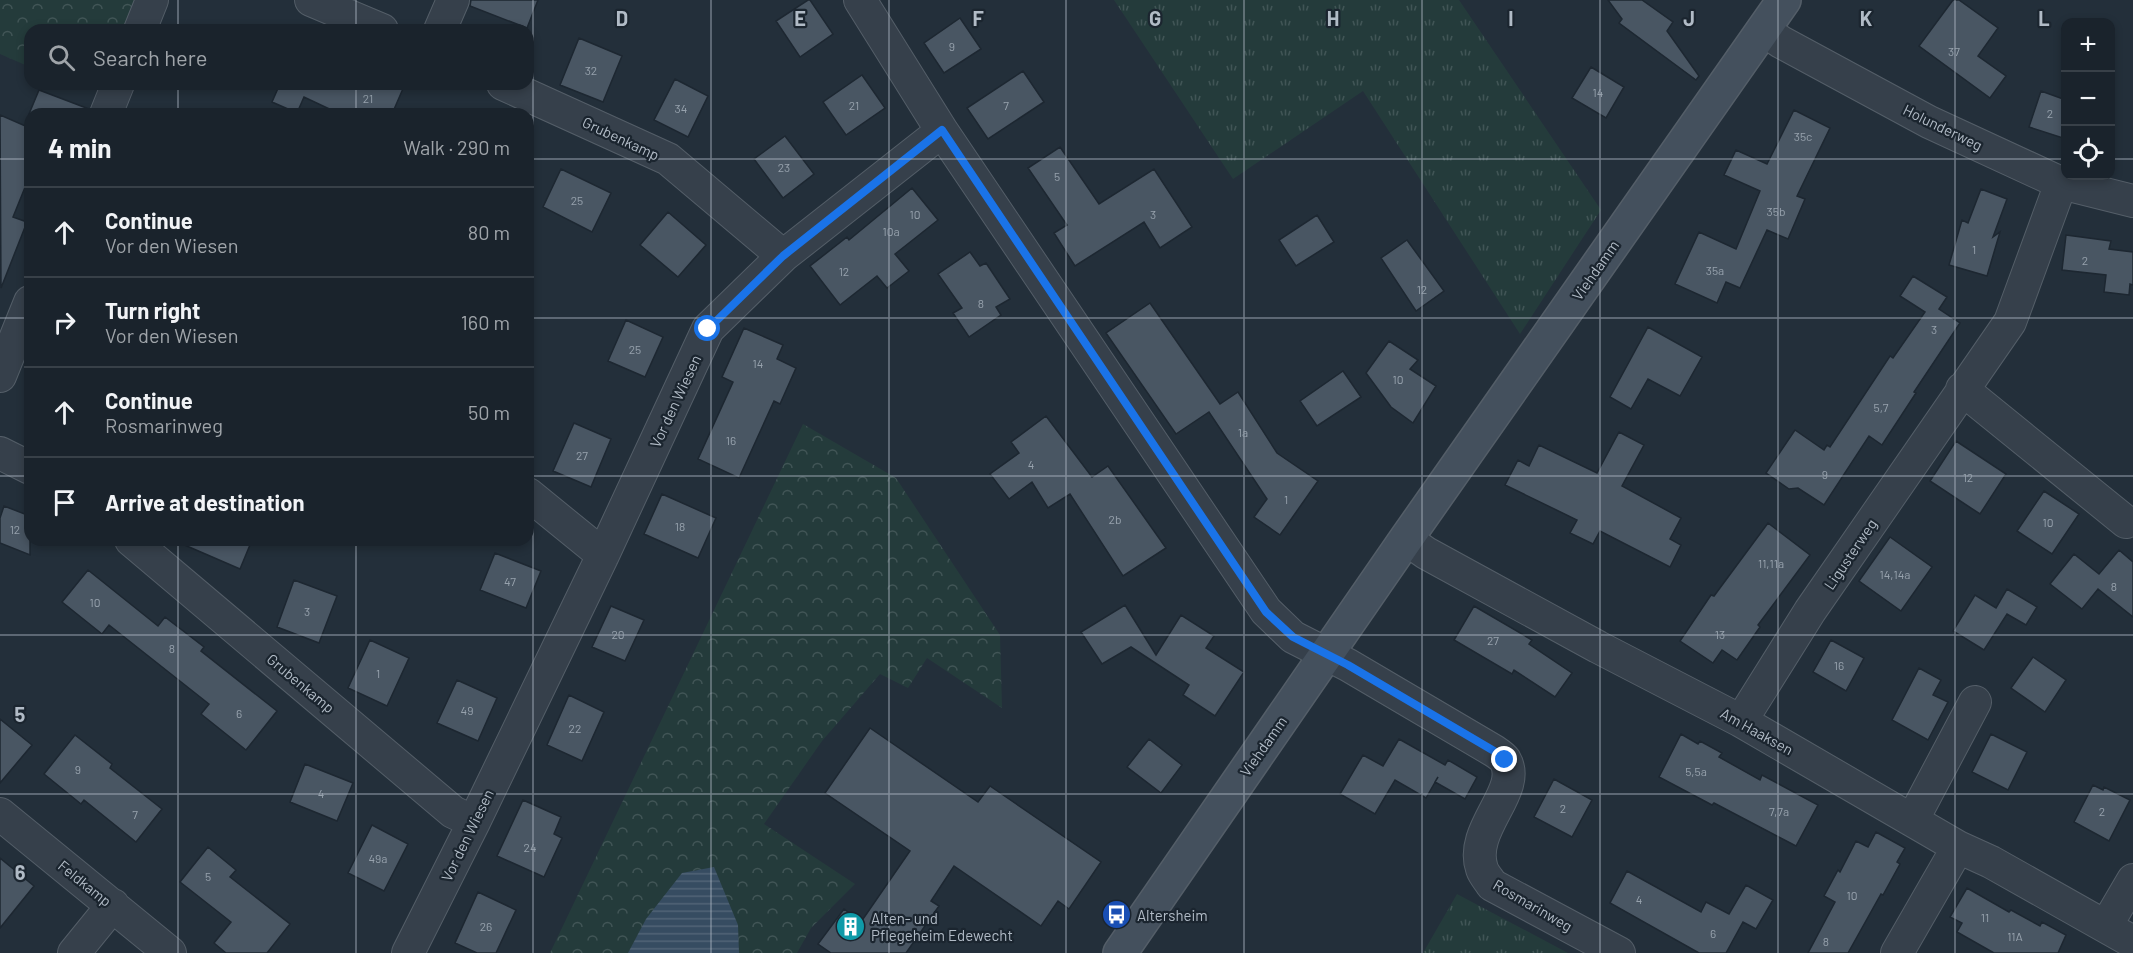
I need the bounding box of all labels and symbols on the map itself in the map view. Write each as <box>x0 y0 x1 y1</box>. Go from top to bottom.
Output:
text: D <box>616 6 628 30</box>
text: E <box>794 6 806 30</box>
text: F <box>972 6 984 30</box>
text: G <box>1149 6 1161 30</box>
text: H <box>1327 6 1339 30</box>
text: I <box>1508 6 1514 30</box>
text: J <box>1683 6 1695 30</box>
text: K <box>1860 6 1873 30</box>
text: L <box>2038 6 2050 30</box>
house number: 9 <box>949 39 955 53</box>
house number: 37 <box>1948 44 1960 58</box>
house number: 32 <box>585 63 597 77</box>
house number: 14 <box>1593 85 1603 99</box>
house number: 21 <box>363 91 373 105</box>
house number: 21 <box>849 98 859 112</box>
house number: 7 <box>1003 98 1009 112</box>
street label: Holunderweg <box>1900 100 1986 154</box>
house number: 34 <box>675 101 687 115</box>
house number: 2 <box>2047 106 2053 120</box>
street label: Grubenkamp <box>580 112 662 164</box>
house number: 35c <box>1794 129 1812 143</box>
house number: 23 <box>778 160 790 174</box>
house number: 5 <box>1054 169 1060 183</box>
house number: 25 <box>571 193 583 207</box>
house number: 35b <box>1767 204 1785 218</box>
house number: 10 <box>910 207 920 221</box>
house number: 3 <box>1150 207 1156 221</box>
house number: 10a <box>882 224 900 238</box>
street label: Viehdamm <box>1568 236 1622 304</box>
house number: 1 <box>1972 242 1976 256</box>
house number: 2 <box>2082 253 2088 267</box>
house number: 35a <box>1706 263 1724 277</box>
house number: 12 <box>839 264 849 278</box>
house number: 12 <box>1417 282 1427 296</box>
house number: 8 <box>978 296 984 310</box>
route start <box>694 315 720 341</box>
house number: 3 <box>1931 322 1937 336</box>
house number: 25 <box>629 342 641 356</box>
street label: Vor den Wiesen <box>646 352 704 450</box>
house number: 14 <box>753 356 763 370</box>
house number: 10 <box>1393 372 1403 386</box>
house number: 5,7 <box>1873 400 1889 414</box>
house number: 1a <box>1238 425 1248 439</box>
house number: 16 <box>726 433 736 447</box>
house number: 27 <box>576 448 588 462</box>
house number: 4 <box>1028 457 1034 471</box>
house number: 9 <box>1822 467 1828 481</box>
house number: 12 <box>1963 470 1973 484</box>
house number: 1 <box>1284 492 1288 506</box>
house number: 2b <box>1109 512 1121 526</box>
street label: Ligusterweg <box>1820 515 1880 593</box>
house number: 10 <box>2043 515 2053 529</box>
house number: 18 <box>675 519 685 533</box>
house number: 12 <box>10 522 20 536</box>
house number: 11,11a <box>1758 556 1784 570</box>
house number: 14,14a <box>1880 567 1910 581</box>
house number: 47 <box>504 574 516 588</box>
house number: 8 <box>2111 579 2117 593</box>
house number: 10 <box>90 595 100 609</box>
house number: 3 <box>304 604 310 618</box>
house number: 20 <box>611 627 625 641</box>
house number: 13 <box>1715 627 1725 641</box>
house number: 27 <box>1487 633 1499 647</box>
house number: 8 <box>169 641 175 655</box>
street label: Grubenkamp <box>264 650 338 716</box>
house number: 16 <box>1834 658 1844 672</box>
house number: 1 <box>376 666 380 680</box>
text: 5 <box>15 702 26 726</box>
house number: 49 <box>461 703 473 717</box>
street label: Am Haaksen <box>1717 704 1797 758</box>
house number: 6 <box>236 706 242 720</box>
street label: Viehdamm <box>1236 712 1290 780</box>
house number: 22 <box>569 721 581 735</box>
route end <box>1491 746 1517 772</box>
house number: 9 <box>75 762 81 776</box>
house number: 5,5a <box>1685 764 1707 778</box>
house number: 4 <box>318 786 324 800</box>
street label: Vor den Wiesen <box>437 786 497 884</box>
house number: 2 <box>1560 801 1566 815</box>
house number: 7,7a <box>1769 804 1789 818</box>
house number: 2 <box>2099 804 2105 818</box>
house number: 7 <box>132 807 138 821</box>
house number: 24 <box>523 840 537 854</box>
house number: 49a <box>369 851 388 865</box>
street label: Feldkamp <box>55 856 115 910</box>
text: 6 <box>15 860 26 884</box>
house number: 5 <box>205 869 211 883</box>
street label: Rosmarinweg <box>1490 875 1576 935</box>
house number: 10 <box>1847 888 1857 902</box>
house number: 4 <box>1636 892 1642 906</box>
bus stop icon: Altersheim <box>1100 899 1132 931</box>
place label: Altersheim <box>1137 906 1208 924</box>
place label: Alten- und Pflegeheim Edewecht <box>871 909 1013 944</box>
house number: 11 <box>1981 910 1989 924</box>
building icon: Alten- und Pflegeheim Edewecht <box>834 911 866 943</box>
house number: 26 <box>480 919 492 933</box>
house number: 6 <box>1710 926 1716 940</box>
house number: 11A <box>2007 929 2023 943</box>
house number: 8 <box>1823 934 1829 948</box>

